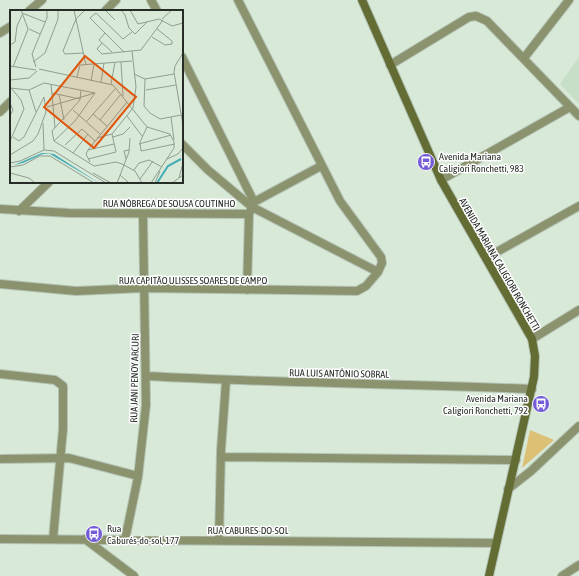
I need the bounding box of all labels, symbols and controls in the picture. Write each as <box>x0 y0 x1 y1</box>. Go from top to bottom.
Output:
inset map <box>10 10 183 183</box>
place label: Avenida Mariana Caligiori Ronchetti, 983 <box>439 151 524 174</box>
bus stop icon: Avenida Mariana Caligiori Ronchetti, 983 <box>416 152 436 172</box>
street label: AVENIDA MARIANA CALIGIORI RONCHETTI <box>457 196 542 333</box>
street label: RUA NÓBREGA DE SOUSA COUTINHO <box>103 198 235 209</box>
street label: RUA CAPITÃO ULISSES SOARES DE CAMPO <box>119 275 267 286</box>
street label: RUA JANI PENOY ARCURI <box>128 333 141 423</box>
street label: RUA LUIS ANTÔNIO SOBRAL <box>289 367 389 380</box>
place label: Avenida Mariana Caligiori Ronchetti, 792 <box>443 393 528 416</box>
bus stop icon: Avenida Mariana Caligiori Ronchetti, 792 <box>531 394 551 414</box>
place label: Rua Caburés-do-sol, 177 <box>107 523 180 546</box>
bus stop icon: Rua Caburés-do-sol, 177 <box>84 524 104 544</box>
street label: RUA CABURES-DO-SOL <box>207 525 289 536</box>

